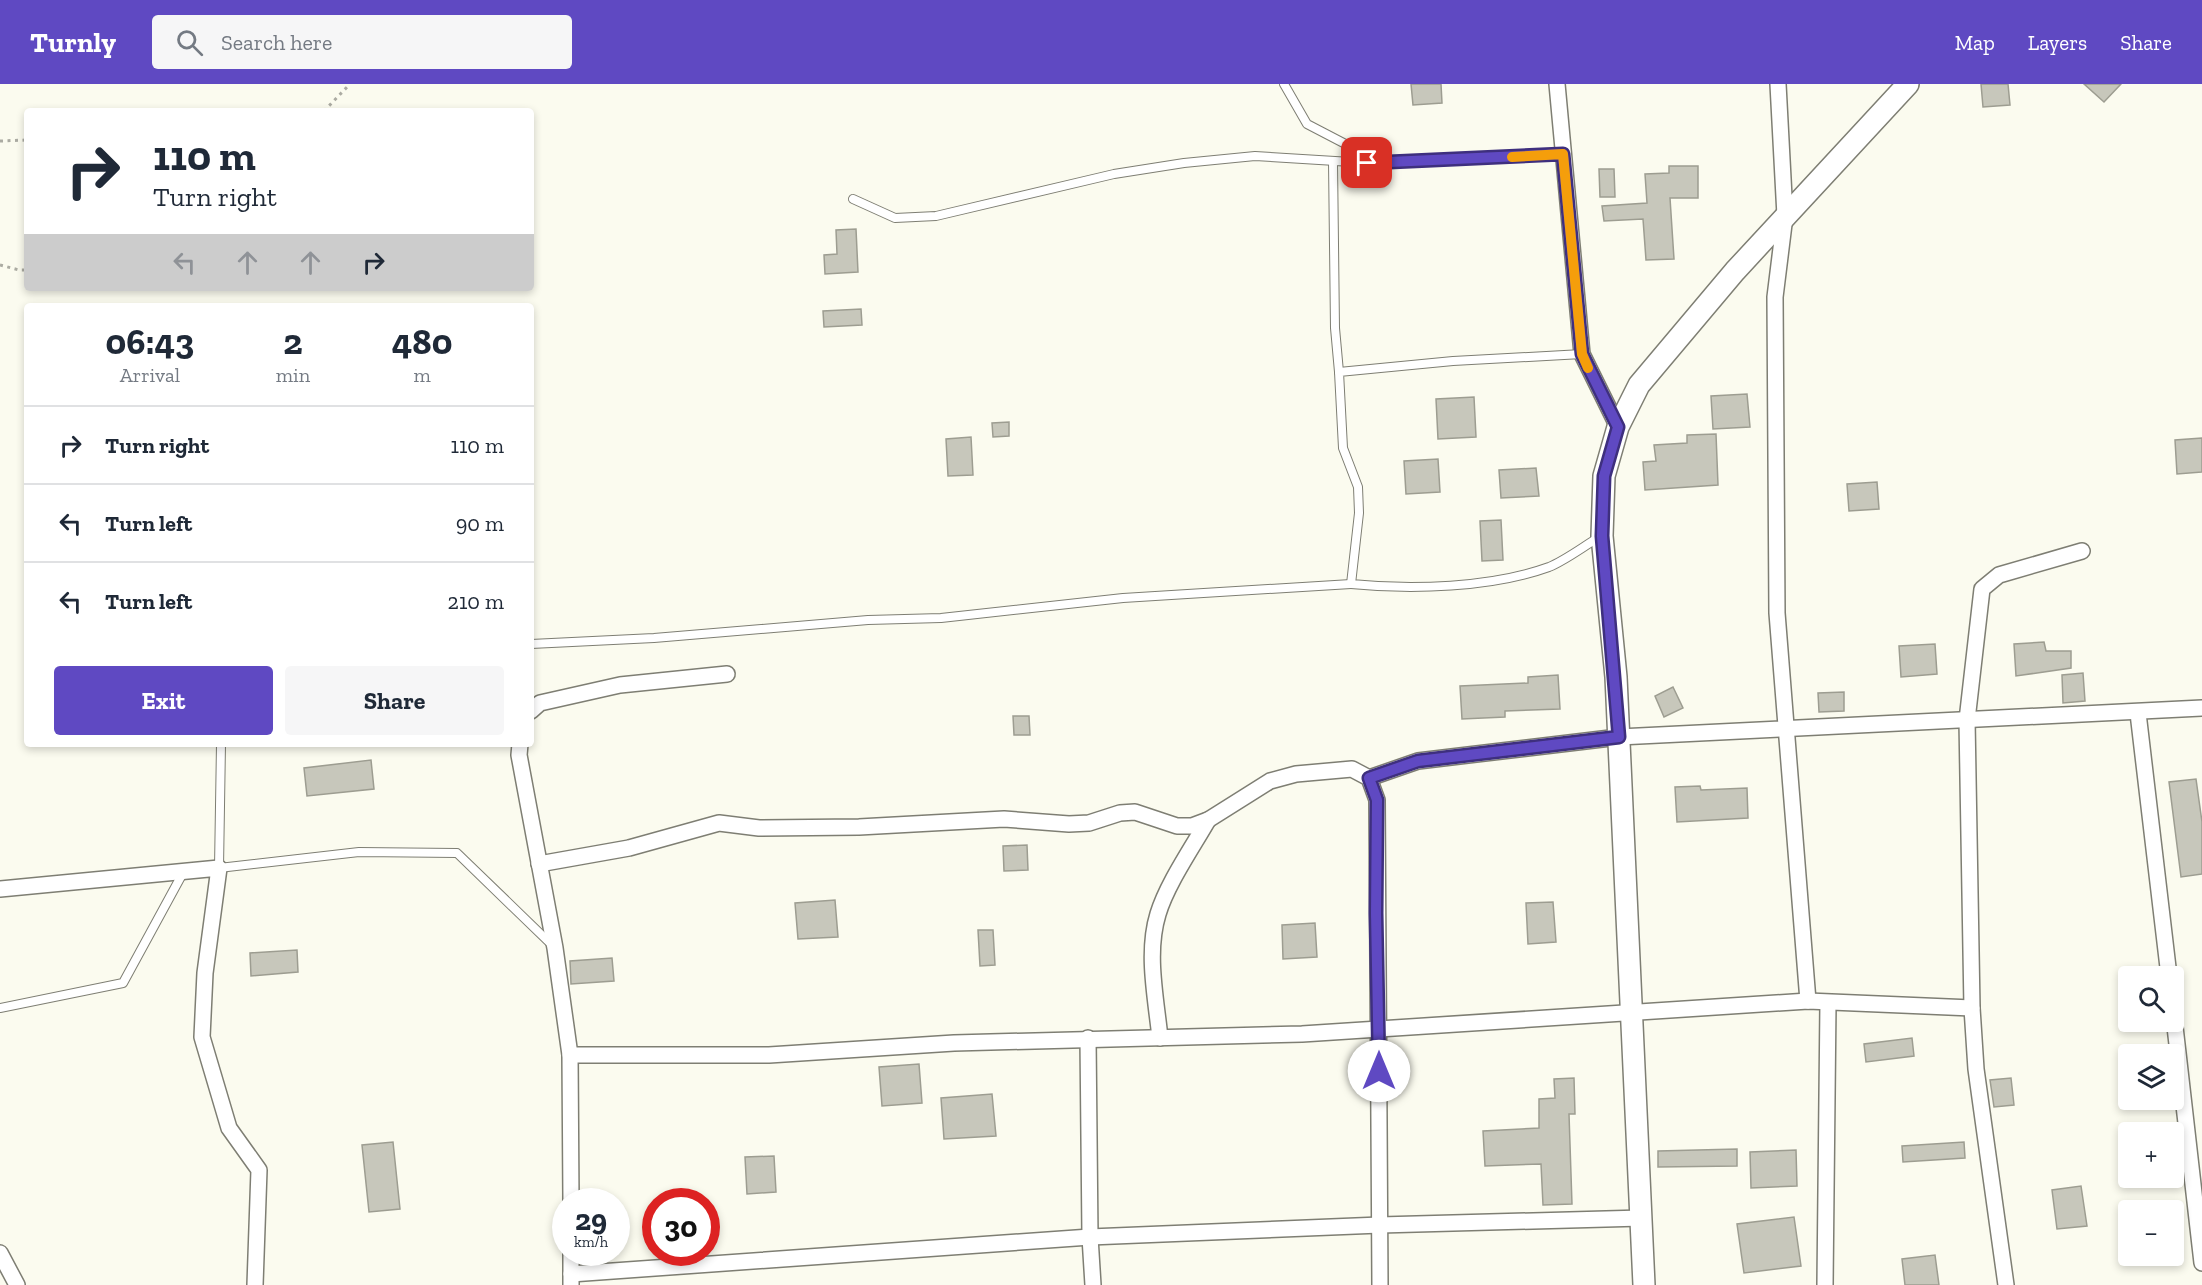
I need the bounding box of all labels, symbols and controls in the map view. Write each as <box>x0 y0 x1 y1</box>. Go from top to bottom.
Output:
search box <box>152 15 572 69</box>
text: Turnly <box>30 26 116 59</box>
icon: search <box>173 26 206 59</box>
text: Search here <box>221 29 332 56</box>
text: Map <box>1955 30 1995 55</box>
text: Layers <box>2028 30 2087 55</box>
text: Share <box>2120 30 2172 55</box>
text: 110 m <box>153 130 256 181</box>
icon: right <box>54 132 132 210</box>
pin <box>1341 137 1392 188</box>
icon: arrive <box>1350 146 1383 179</box>
text: Turn right <box>153 181 277 213</box>
icon: left <box>168 246 201 279</box>
icon: ahead <box>231 246 264 279</box>
icon: ahead <box>294 246 327 279</box>
icon: right <box>357 246 390 279</box>
text: 06:43 <box>106 320 194 363</box>
text: 2 <box>283 320 303 363</box>
text: 480 <box>392 320 452 363</box>
text: Arrival <box>120 363 180 387</box>
text: min <box>276 363 310 387</box>
text: m <box>413 363 431 387</box>
icon: right <box>54 429 87 462</box>
text: Turn right <box>105 432 209 459</box>
text: 110 m <box>450 432 504 459</box>
icon: left <box>54 507 87 540</box>
text: Turn left <box>105 510 192 537</box>
text: 90 m <box>456 510 504 537</box>
icon: left <box>54 585 87 618</box>
text: Turn left <box>105 588 192 615</box>
text: 210 m <box>448 588 504 615</box>
button: Exit <box>54 666 273 735</box>
button: Share <box>285 666 504 735</box>
map controls <box>2118 966 2184 1266</box>
button: search <box>2118 966 2184 1032</box>
position arrow <box>1347 1039 1411 1103</box>
button: layers <box>2118 1044 2184 1110</box>
button: + <box>2118 1122 2184 1188</box>
speed limit sign: 30 <box>642 1188 720 1266</box>
button: − <box>2118 1200 2184 1266</box>
text: 29 <box>575 1202 607 1238</box>
text: km/h <box>574 1233 608 1251</box>

